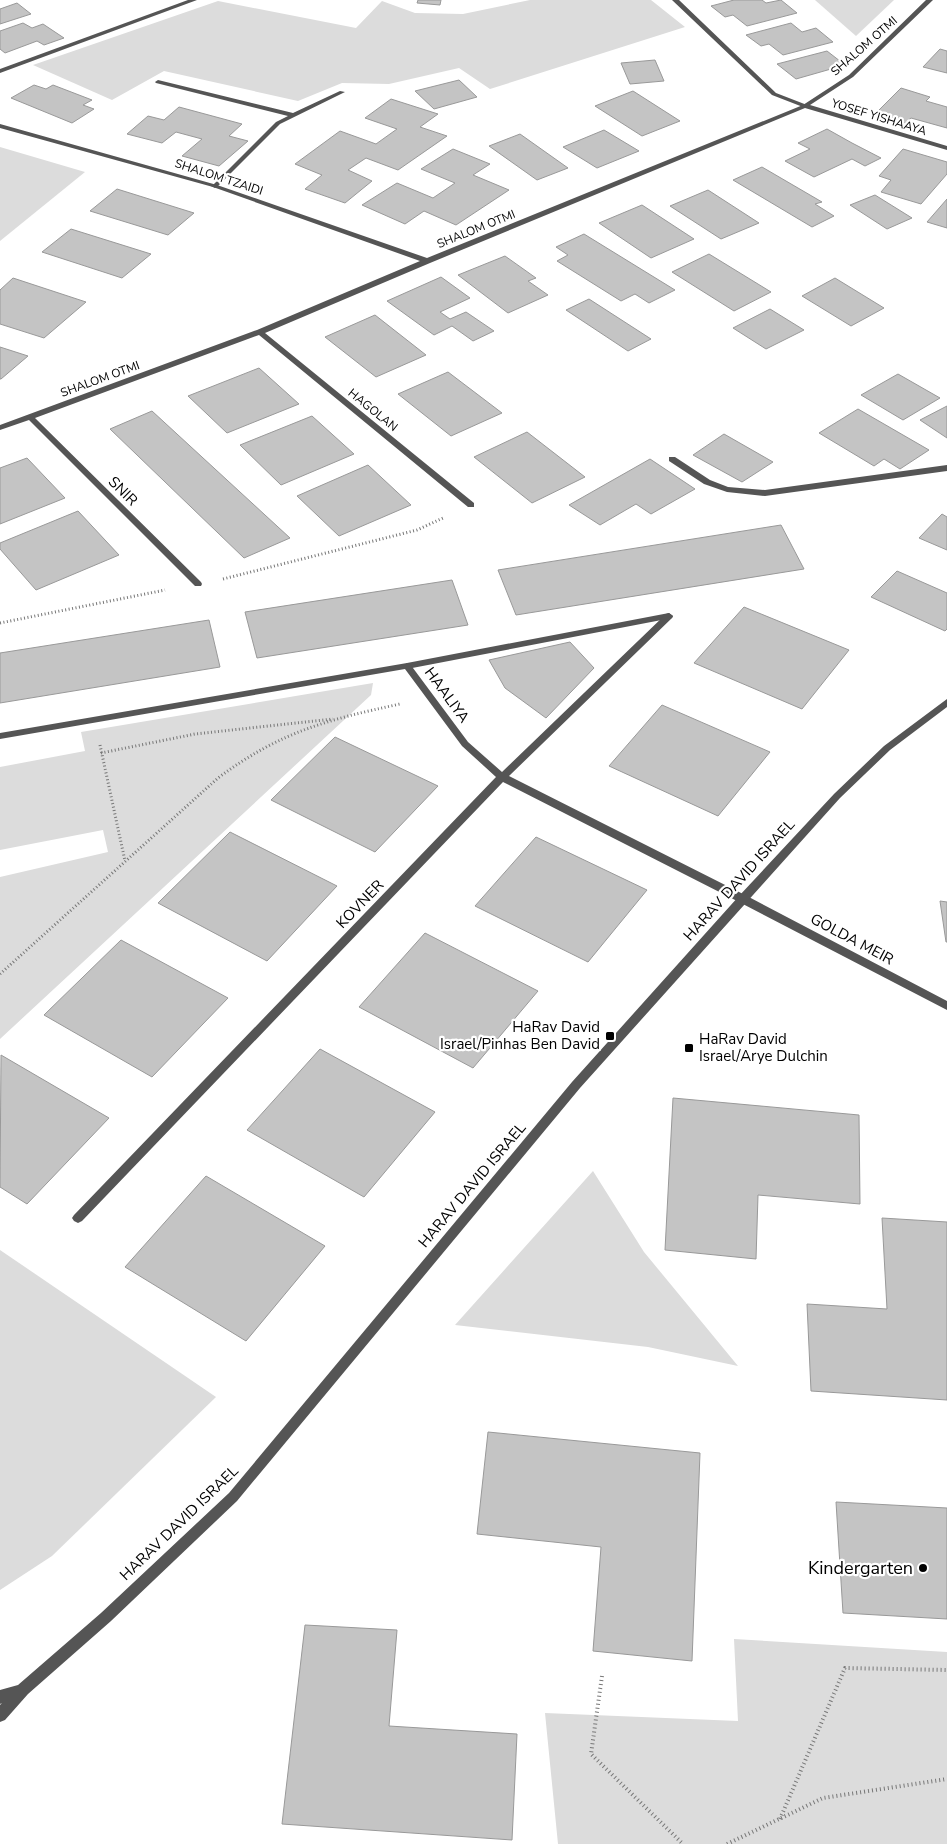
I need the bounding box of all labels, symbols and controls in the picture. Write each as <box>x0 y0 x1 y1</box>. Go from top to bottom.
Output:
street label: SHALOM OTMI <box>827 13 901 79</box>
street label: YOSEF YISHAAYA <box>829 95 929 139</box>
street label: SHALOM TZAIDI <box>173 155 265 199</box>
street label: SHALOM OTMI <box>434 206 518 252</box>
street label: SHALOM OTMI <box>58 357 142 401</box>
street label: HAGOLAN <box>345 385 401 435</box>
street label: SNIR <box>104 472 142 510</box>
street label: HAALIYA <box>420 663 474 727</box>
street label: HARAV DAVID ISRAEL <box>679 815 799 945</box>
street label: KOVNER <box>332 875 388 933</box>
street label: GOLDA MEIR <box>807 909 897 969</box>
place label: HaRav David Israel/Pinhas Ben David <box>440 1017 600 1054</box>
place label: HaRav David Israel/Arye Dulchin <box>699 1029 828 1066</box>
marker: HaRav David Israel/Pinhas Ben David <box>604 1030 616 1042</box>
marker: HaRav David Israel/Arye Dulchin <box>683 1042 695 1054</box>
street label: HARAV DAVID ISRAEL <box>414 1118 530 1252</box>
street label: HARAV DAVID ISRAEL <box>115 1461 243 1585</box>
place label: Kindergarten <box>808 1556 913 1580</box>
marker: Kindergarten <box>917 1562 929 1574</box>

